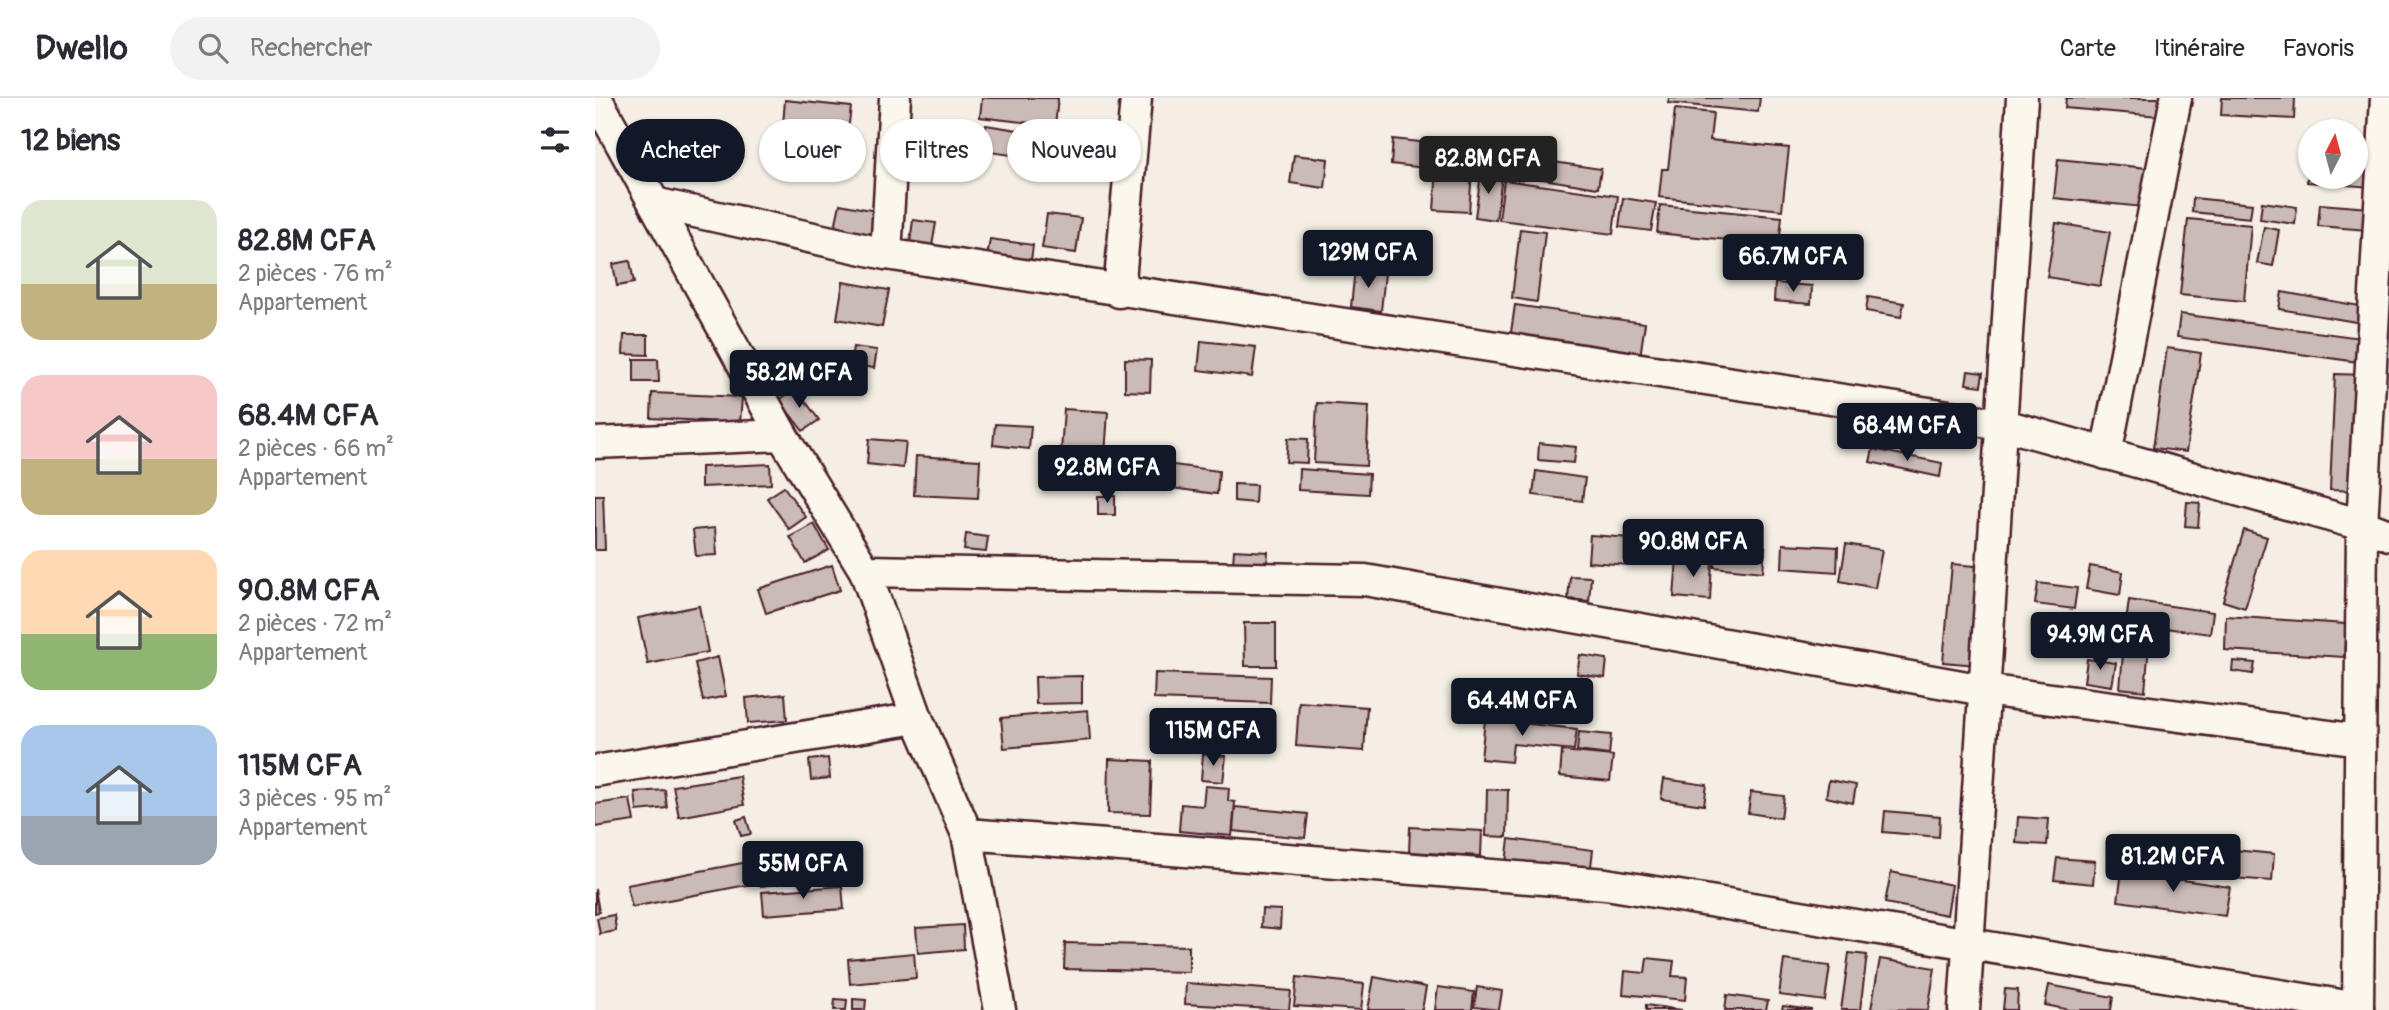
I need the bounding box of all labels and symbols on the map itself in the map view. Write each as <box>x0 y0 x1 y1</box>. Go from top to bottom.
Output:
north arrow <box>2298 119 2368 189</box>
pin: 82.8M CFA <box>1408 136 1568 196</box>
pin: 129M CFA <box>1296 230 1440 290</box>
pin: 66.7M CFA <box>1713 234 1873 294</box>
pin: 58.2M CFA <box>719 350 879 410</box>
pin: 68.4M CFA <box>1827 404 1987 463</box>
pin: 92.8M CFA <box>1027 446 1187 505</box>
pin: 90.8M CFA <box>1613 519 1773 579</box>
pin: 94.9M CFA <box>2020 612 2180 672</box>
pin: 64.4M CFA <box>1442 678 1602 738</box>
pin: 115M CFA <box>1141 708 1285 768</box>
pin: 81.2M CFA <box>2093 834 2253 894</box>
pin: 55M CFA <box>738 842 868 901</box>

